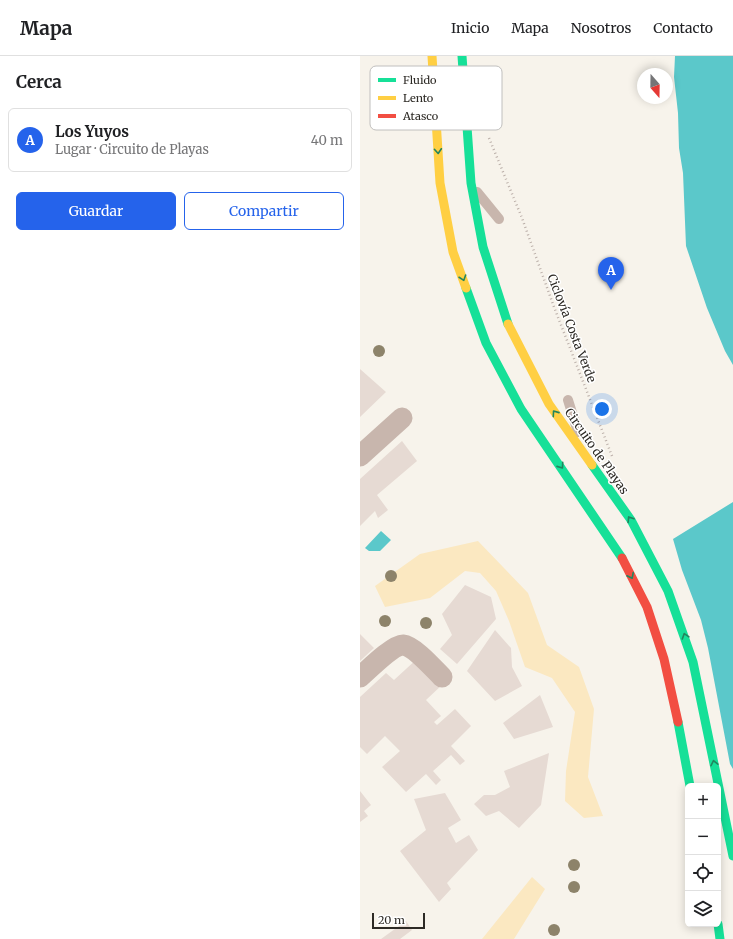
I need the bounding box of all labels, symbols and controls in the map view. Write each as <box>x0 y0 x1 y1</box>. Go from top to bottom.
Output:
text: Mapa <box>20 16 72 40</box>
text: Inicio <box>451 19 489 37</box>
text: Mapa <box>511 19 549 37</box>
text: Nosotros <box>571 19 631 37</box>
text: Contacto <box>653 19 713 37</box>
legend <box>370 66 502 130</box>
north arrow <box>637 68 673 104</box>
text: Cerca <box>16 71 62 93</box>
text: Fluido <box>403 73 437 87</box>
text: Lento <box>403 91 434 105</box>
text: Atasco <box>402 109 439 123</box>
text: Los Yuyos <box>55 122 129 141</box>
text: A <box>25 132 35 149</box>
text: 40 m <box>311 132 343 149</box>
text: Lugar · Circuito de Playas <box>55 141 209 158</box>
one-way arrow <box>434 148 442 154</box>
button: Guardar <box>16 192 176 230</box>
button: Compartir <box>184 192 344 230</box>
pin: A <box>598 257 624 290</box>
street label: Ciclovía Costa Verde <box>544 272 600 384</box>
one-way arrow <box>458 274 466 281</box>
your location <box>592 399 612 419</box>
street label: Circuito de Playas <box>562 405 632 497</box>
one-way arrow <box>552 410 560 417</box>
one-way arrow <box>556 462 563 469</box>
one-way arrow <box>627 516 635 523</box>
one-way arrow <box>626 572 634 579</box>
one-way arrow <box>681 633 690 640</box>
one-way arrow <box>711 760 719 766</box>
map controls <box>685 783 721 927</box>
button: + <box>685 783 721 819</box>
button: − <box>685 819 721 855</box>
button: locate <box>685 855 721 891</box>
button: layers <box>685 891 721 927</box>
scale bar <box>372 911 425 930</box>
text: 20 m <box>378 913 405 927</box>

